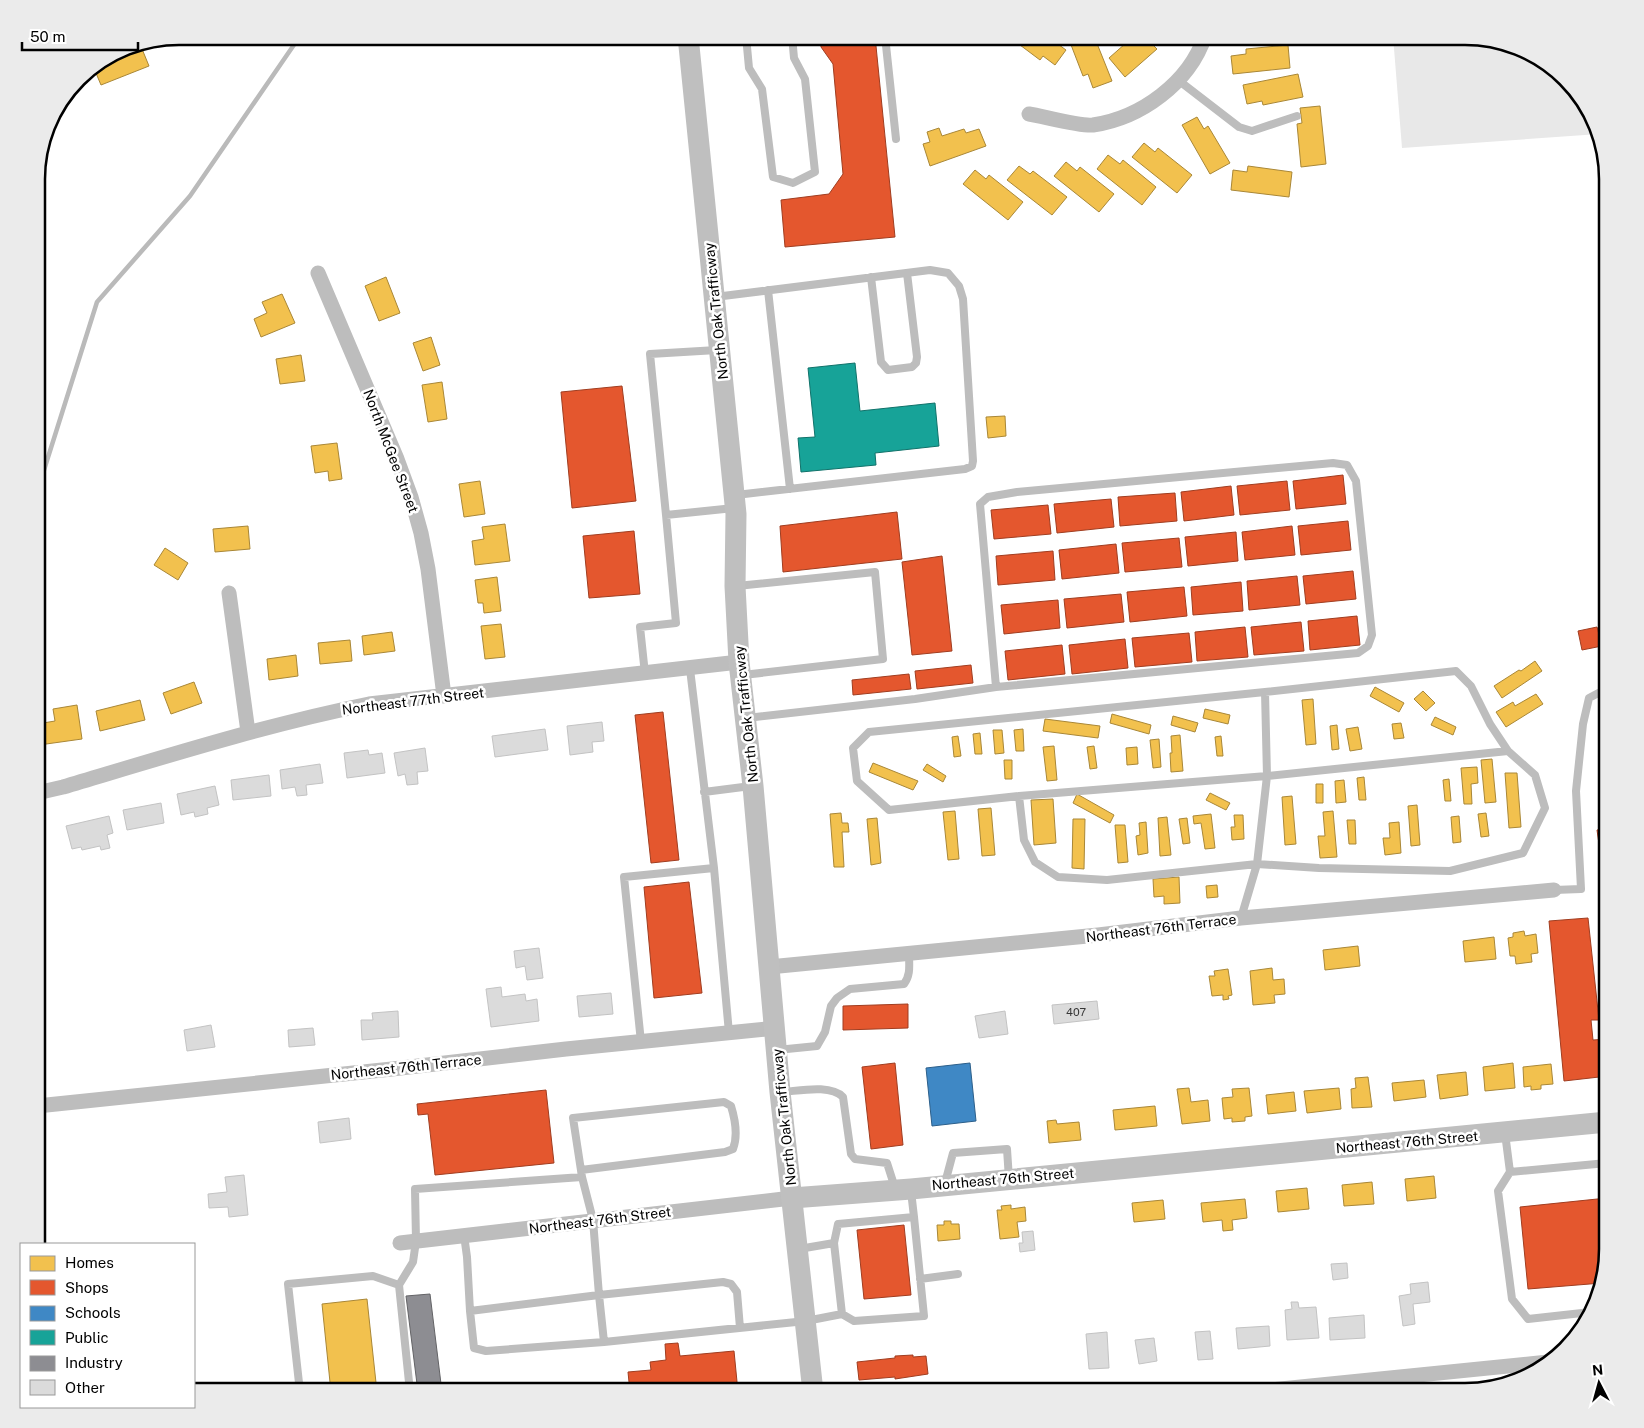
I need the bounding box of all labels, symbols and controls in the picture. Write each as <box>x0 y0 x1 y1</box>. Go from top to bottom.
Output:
scale bar <box>22 20 139 52</box>
text: 50 m <box>30 28 65 45</box>
street label: North Oak Trafficway <box>701 241 731 380</box>
street label: North McGee Street <box>360 387 422 515</box>
street label: North Oak Trafficway <box>731 644 761 783</box>
street label: Northeast 77th Street <box>341 684 485 718</box>
street label: Northeast 76th Terrace <box>1085 911 1237 945</box>
house number: 407 <box>1066 1006 1086 1018</box>
street label: North Oak Trafficway <box>769 1047 799 1186</box>
street label: Northeast 76th Terrace <box>330 1051 482 1083</box>
street label: Northeast 76th Street <box>1335 1128 1479 1156</box>
street label: Northeast 76th Street <box>931 1165 1075 1193</box>
street label: Northeast 76th Street <box>528 1203 672 1237</box>
legend <box>20 1243 195 1408</box>
text: Homes <box>65 1254 114 1271</box>
text: Shops <box>65 1279 109 1296</box>
text: Schools <box>65 1304 121 1321</box>
text: Public <box>65 1329 109 1346</box>
text: Industry <box>65 1354 123 1371</box>
north arrow <box>1574 1358 1624 1408</box>
text: N <box>1591 1362 1604 1379</box>
text: Other <box>65 1379 105 1396</box>

